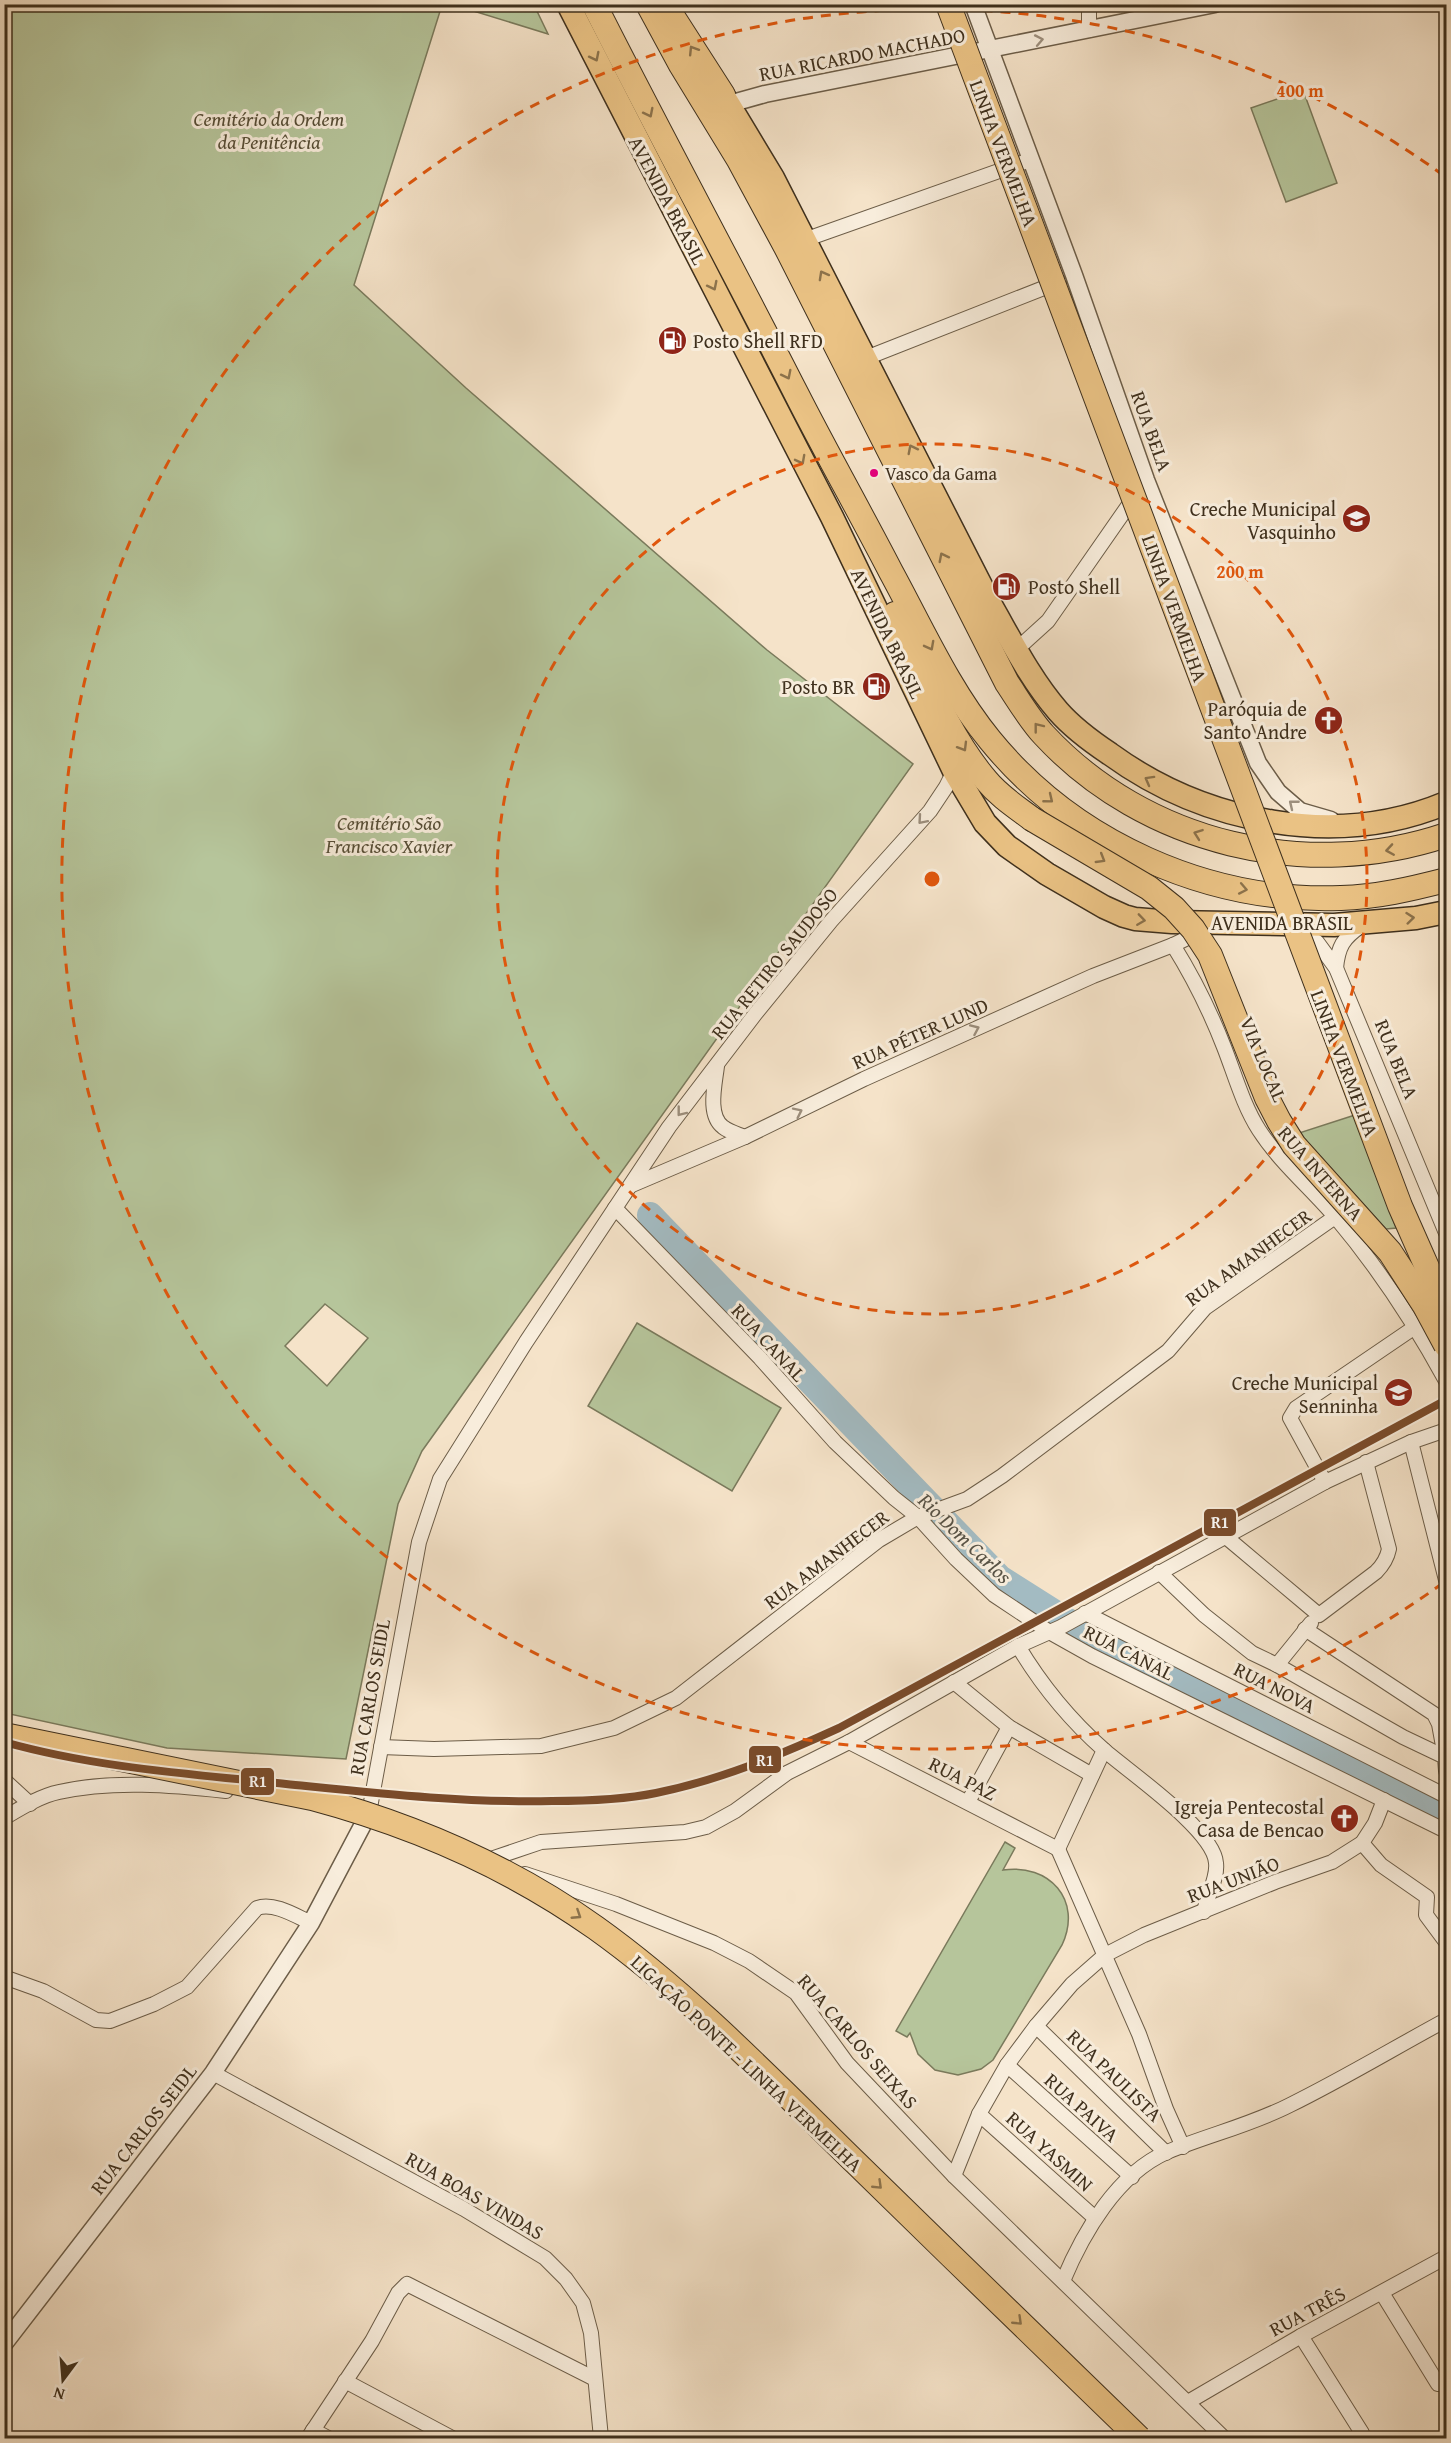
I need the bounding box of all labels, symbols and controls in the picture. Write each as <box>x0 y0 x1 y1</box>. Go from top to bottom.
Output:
street label: RUA RICARDO MACHADO <box>756 20 968 88</box>
one-way arrow <box>1034 34 1044 47</box>
one-way arrow <box>690 46 701 57</box>
one-way arrow <box>587 50 599 61</box>
street label: LINHA VERMELHA <box>963 75 1045 231</box>
text: 400 m <box>1276 77 1324 104</box>
park label: Cemitério da Ordem da Penitência <box>194 104 345 156</box>
one-way arrow <box>641 107 653 118</box>
street label: AVENIDA BRASIL <box>622 131 714 270</box>
one-way arrow <box>819 271 830 281</box>
one-way arrow <box>705 280 717 291</box>
fuel station icon: Posto Shell RFD <box>656 324 688 356</box>
place label: Posto Shell RFD <box>693 326 823 355</box>
one-way arrow <box>780 369 791 380</box>
street label: RUA BELA <box>1124 387 1180 475</box>
one-way arrow <box>907 444 919 455</box>
one-way arrow <box>794 453 806 464</box>
place label: Vasco da Gama <box>885 460 997 487</box>
marker: Vasco da Gama <box>868 467 880 479</box>
place label: Creche Municipal Vasquinho <box>1190 494 1336 546</box>
school or university icon: Creche Municipal Vasquinho <box>1341 503 1373 535</box>
street label: LINHA VERMELHA <box>1135 530 1215 686</box>
one-way arrow <box>939 552 951 563</box>
text: 200 m <box>1216 558 1264 585</box>
street label: AVENIDA BRASIL <box>844 563 932 703</box>
fuel station icon: Posto Shell <box>991 570 1023 602</box>
place label: Posto Shell <box>1028 572 1121 601</box>
one-way arrow <box>923 640 934 651</box>
fuel station icon: Posto BR <box>860 670 892 702</box>
place label: Posto BR <box>782 672 855 701</box>
place label: Paróquia de Santo Andre <box>1204 694 1307 746</box>
church icon: Paróquia de Santo Andre <box>1312 704 1344 736</box>
one-way arrow <box>1034 723 1045 734</box>
one-way arrow <box>956 741 968 751</box>
one-way arrow <box>1145 775 1155 787</box>
one-way arrow <box>1042 792 1053 803</box>
one-way arrow <box>1288 801 1299 812</box>
park label: Cemitério São Francisco Xavier <box>325 808 453 860</box>
one-way arrow <box>918 813 929 824</box>
one-way arrow <box>1193 828 1204 841</box>
one-way arrow <box>1385 843 1395 855</box>
one-way arrow <box>1094 852 1105 864</box>
centre of rings <box>922 869 942 889</box>
street label: RUA RETIRO SAUDOSO <box>704 881 844 1045</box>
one-way arrow <box>1237 882 1247 895</box>
street label: AVENIDA BRASIL <box>1211 908 1353 937</box>
one-way arrow <box>1137 913 1146 925</box>
one-way arrow <box>1406 913 1415 925</box>
street label: LINHA VERMELHA <box>1304 985 1386 1141</box>
street label: RUA PÉTER LUND <box>847 990 993 1076</box>
street label: VIA LOCAL <box>1233 1012 1295 1106</box>
street label: RUA BELA <box>1368 1015 1426 1103</box>
one-way arrow <box>968 1025 979 1037</box>
one-way arrow <box>677 1106 688 1117</box>
one-way arrow <box>791 1107 802 1119</box>
street label: RUA INTERNA <box>1272 1119 1370 1227</box>
street label: RUA AMANHECER <box>1179 1201 1318 1313</box>
street label: RUA CANAL <box>725 1296 813 1388</box>
place label: Creche Municipal Senninha <box>1232 1368 1379 1420</box>
school or university icon: Creche Municipal Senninha <box>1383 1377 1415 1409</box>
water label: Rio Dom Carlos <box>910 1485 1019 1591</box>
street label: RUA AMANHECER <box>757 1502 895 1616</box>
line badge: R1 <box>1203 1508 1237 1537</box>
text: R1 <box>1211 1510 1229 1534</box>
street label: RUA CARLOS SEIDL <box>341 1616 397 1777</box>
street label: RUA CANAL <box>1079 1617 1179 1687</box>
street label: RUA NOVA <box>1229 1654 1321 1720</box>
line badge: R1 <box>748 1745 782 1774</box>
text: R1 <box>756 1748 774 1772</box>
street label: RUA PAZ <box>924 1749 1002 1807</box>
line badge: R1 <box>240 1767 275 1796</box>
text: R1 <box>249 1769 267 1793</box>
place label: Igreja Pentecostal Casa de Bencao <box>1174 1792 1324 1844</box>
church icon: Igreja Pentecostal Casa de Bencao <box>1329 1802 1361 1834</box>
street label: RUA UNIÃO <box>1183 1848 1283 1910</box>
one-way arrow <box>570 1908 581 1919</box>
street label: LIGAÇÃO PONTE - LINHA VERMELHA <box>625 1948 869 2178</box>
street label: RUA CARLOS SEIXAS <box>791 1967 925 2115</box>
street label: RUA PAULISTA <box>1061 2022 1169 2128</box>
street label: RUA CARLOS SEIDL <box>83 2058 203 2200</box>
street label: RUA PAIVA <box>1038 2066 1126 2148</box>
street label: RUA YASMIN <box>1000 2104 1100 2198</box>
street label: RUA BOAS VINDAS <box>401 2144 549 2246</box>
one-way arrow <box>871 2177 882 2188</box>
street label: RUA TRÊS <box>1264 2279 1350 2343</box>
one-way arrow <box>1010 2313 1021 2324</box>
north arrow <box>33 2350 93 2410</box>
text: N <box>50 2381 67 2407</box>

